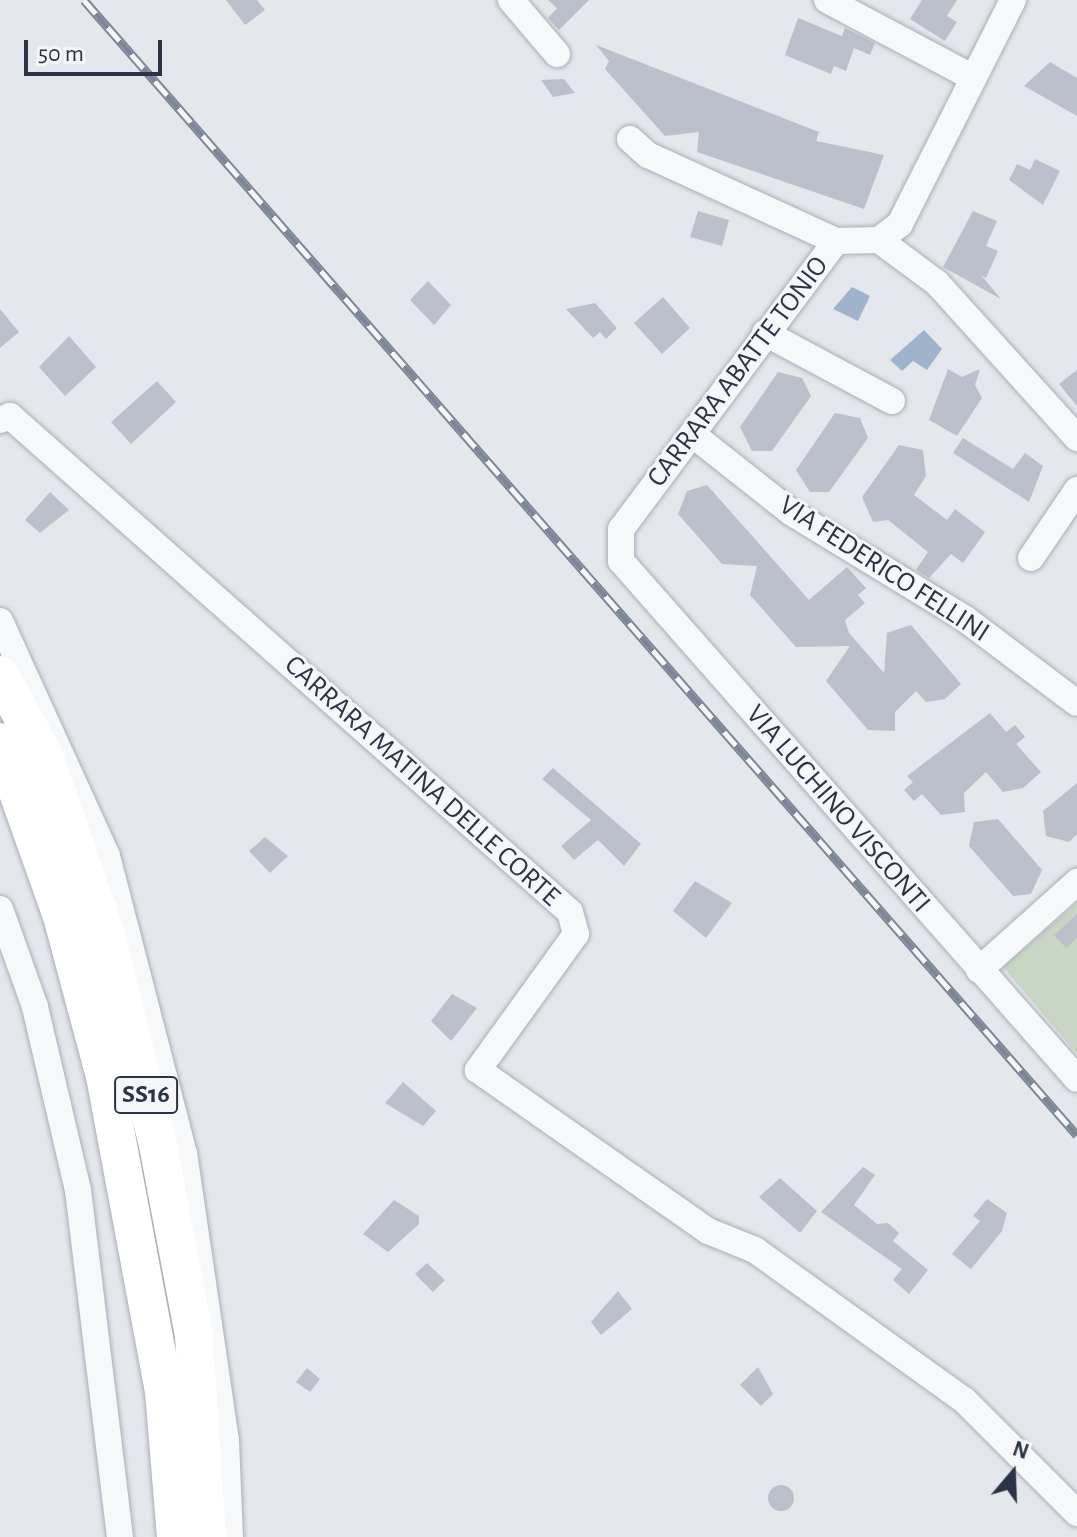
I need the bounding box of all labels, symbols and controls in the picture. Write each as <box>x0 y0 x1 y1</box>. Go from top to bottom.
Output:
scale bar <box>28 24 166 74</box>
text: 50 m <box>38 42 84 66</box>
street label: CARRARA ABATTE TONIO <box>640 250 836 494</box>
street label: VIA FEDERICO FELLINI <box>773 488 995 650</box>
street label: CARRARA MATINA DELLE CORTE <box>277 648 567 914</box>
street label: VIA LUCHINO VISCONTI <box>739 698 937 920</box>
road number: SS16 <box>114 1073 178 1117</box>
north arrow <box>973 1433 1053 1513</box>
text: N <box>1010 1437 1032 1463</box>

